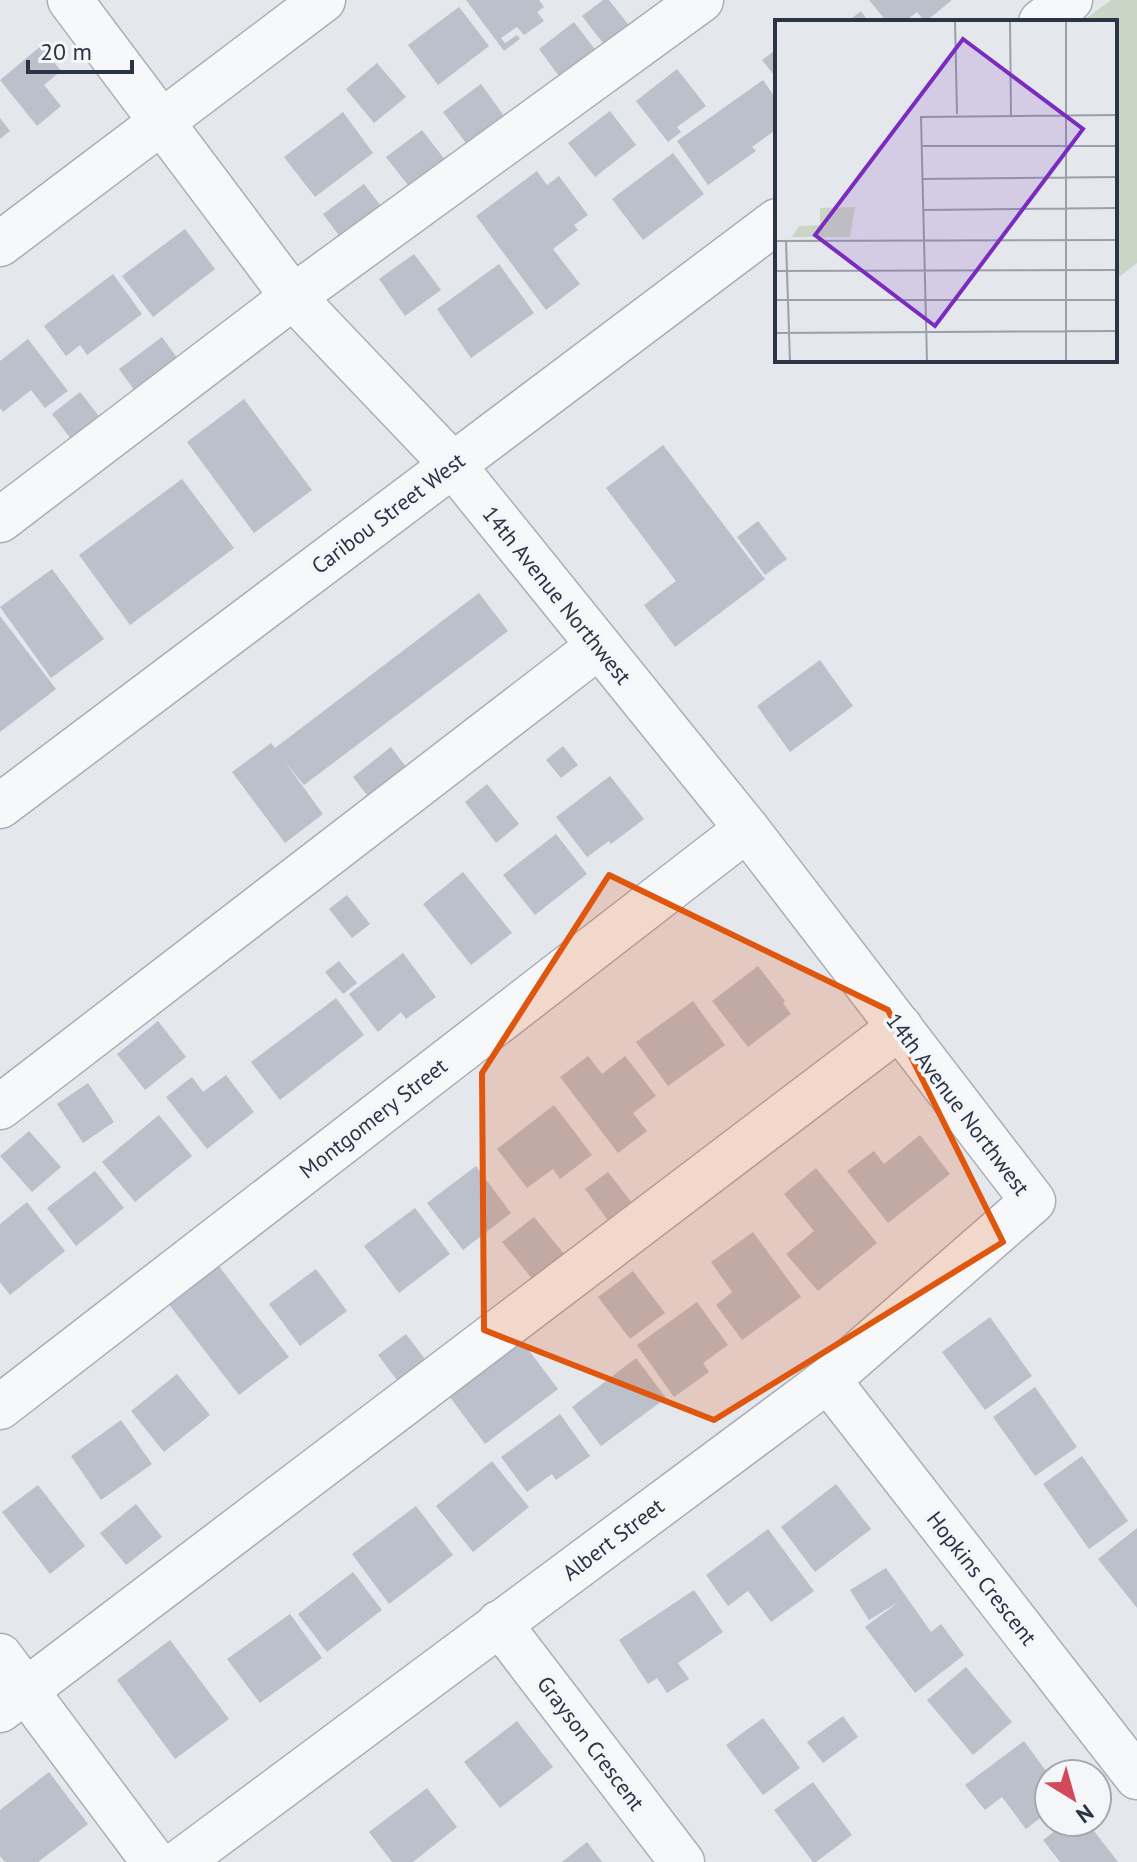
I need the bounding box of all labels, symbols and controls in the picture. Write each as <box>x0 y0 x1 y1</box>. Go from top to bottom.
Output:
inset map <box>775 20 1117 362</box>
scale bar <box>28 24 132 74</box>
text: 20 m <box>40 36 92 67</box>
street label: Caribou Street West <box>306 446 471 580</box>
street label: 14th Avenue Northwest <box>476 500 638 690</box>
street label: 14th Avenue Northwest <box>880 1007 1036 1201</box>
street label: Montgomery Street <box>293 1051 453 1184</box>
street label: Albert Street <box>557 1491 670 1586</box>
street label: Hopkins Crescent <box>921 1505 1043 1651</box>
street label: Grayson Crescent <box>531 1670 651 1816</box>
north arrow <box>1033 1758 1113 1838</box>
text: N <box>1071 1798 1099 1830</box>

